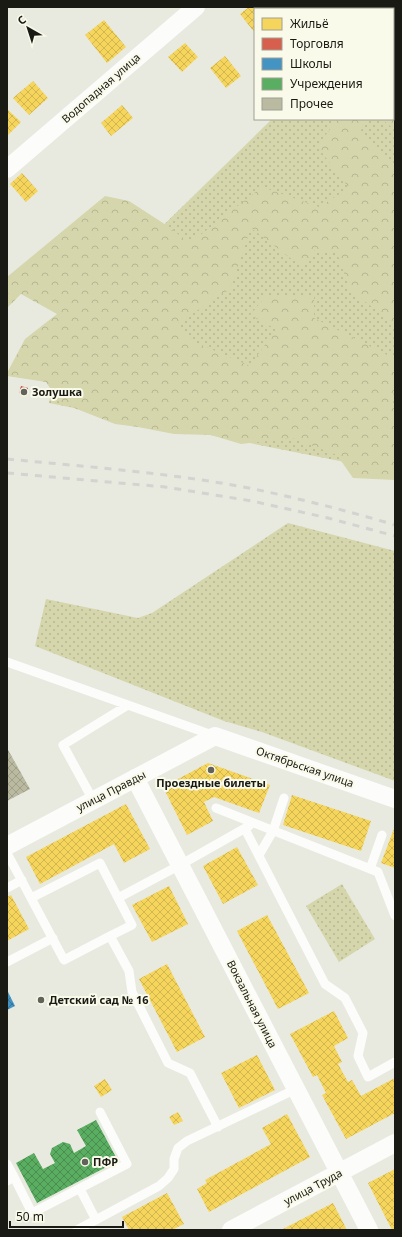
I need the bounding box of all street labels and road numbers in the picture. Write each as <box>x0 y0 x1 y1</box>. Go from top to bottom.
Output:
street label: Водопадная улица <box>58 49 143 126</box>
street label: Октябрьская улица <box>254 743 356 790</box>
street label: улица Правды <box>73 767 148 815</box>
street label: Вокзальная улица <box>224 957 281 1050</box>
street label: улица Труда <box>281 1165 345 1208</box>

